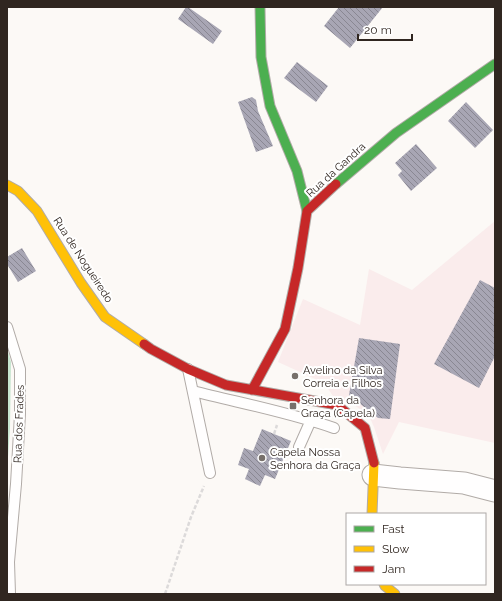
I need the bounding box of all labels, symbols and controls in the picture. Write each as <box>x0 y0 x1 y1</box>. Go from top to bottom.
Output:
scale bar <box>358 16 412 42</box>
text: 20 m <box>364 23 392 37</box>
street label: Rua da Gandra <box>304 140 368 200</box>
street label: Rua de Nogueiredo <box>51 215 116 306</box>
place label: Avelino da Silva Correia e Filhos <box>303 364 383 390</box>
marker: Avelino da Silva Correia e Filhos <box>290 371 300 381</box>
street label: Rua dos Frades <box>11 385 27 463</box>
place label: Senhora da Graça (Capela) <box>301 394 375 420</box>
marker: Senhora da Graça (Capela) <box>288 401 298 411</box>
place label: Capela Nossa Senhora da Graça <box>270 446 361 472</box>
marker: Capela Nossa Senhora da Graça <box>257 453 267 463</box>
legend <box>346 513 486 585</box>
text: Fast <box>382 522 405 536</box>
text: Slow <box>382 542 409 556</box>
text: Jam <box>382 562 405 576</box>

